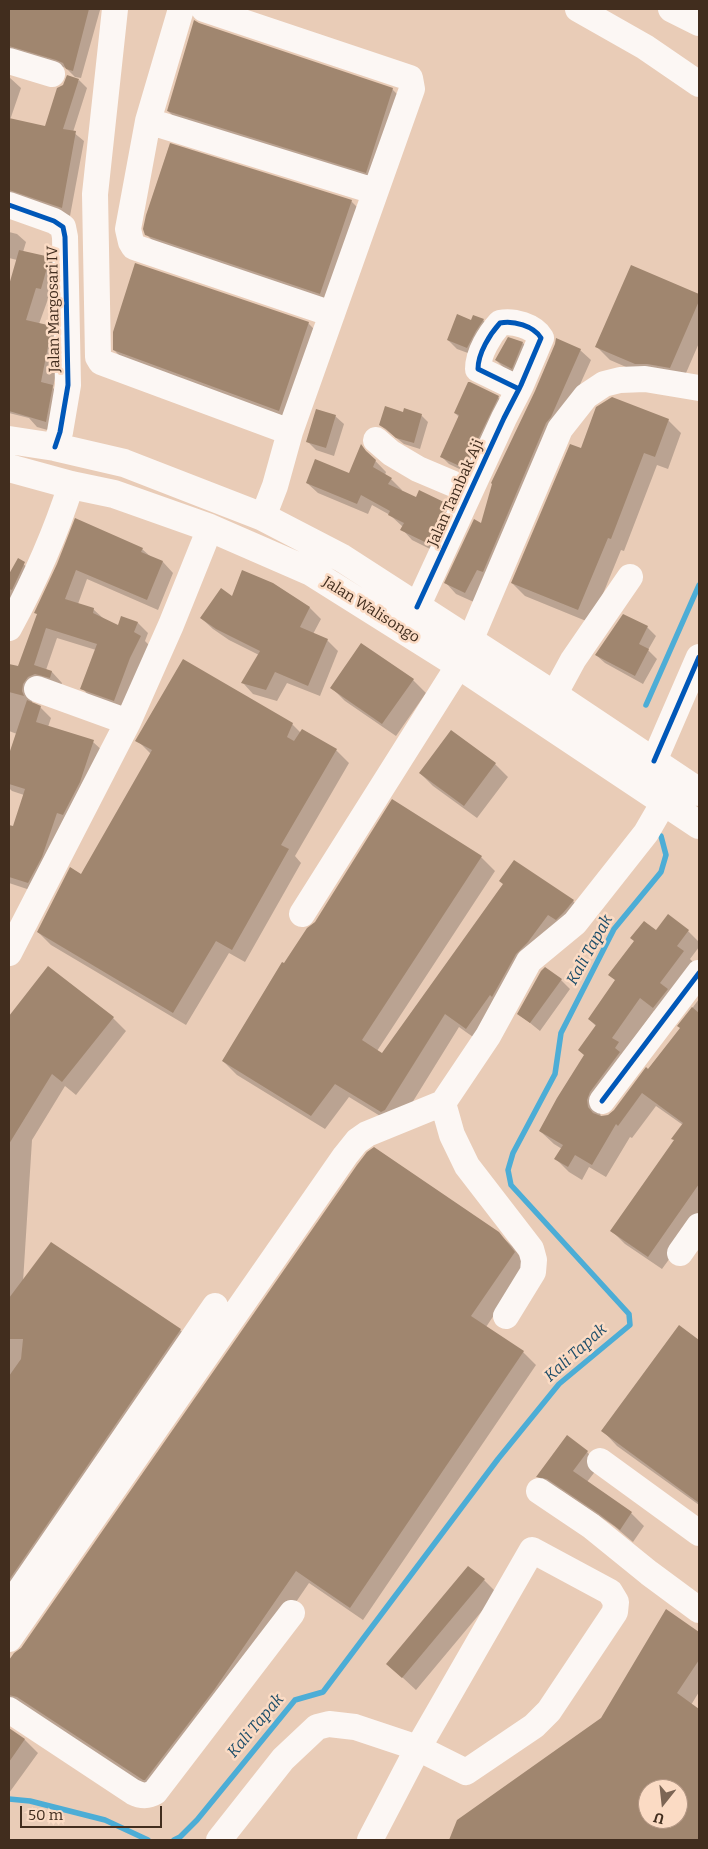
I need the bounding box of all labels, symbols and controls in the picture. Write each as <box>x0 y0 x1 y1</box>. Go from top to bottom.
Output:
street label: Jalan Margosari IV <box>44 246 64 372</box>
street label: Jalan Tambak Aji <box>424 437 488 549</box>
street label: Jalan Walisongo <box>319 573 423 647</box>
water label: Kali Tapak <box>563 912 617 988</box>
water label: Kali Tapak <box>541 1320 611 1386</box>
water label: Kali Tapak <box>224 1690 288 1762</box>
north arrow <box>638 1779 688 1829</box>
scale bar <box>22 1796 165 1828</box>
text: 50 m <box>28 1806 63 1824</box>
text: U <box>652 1808 666 1828</box>

